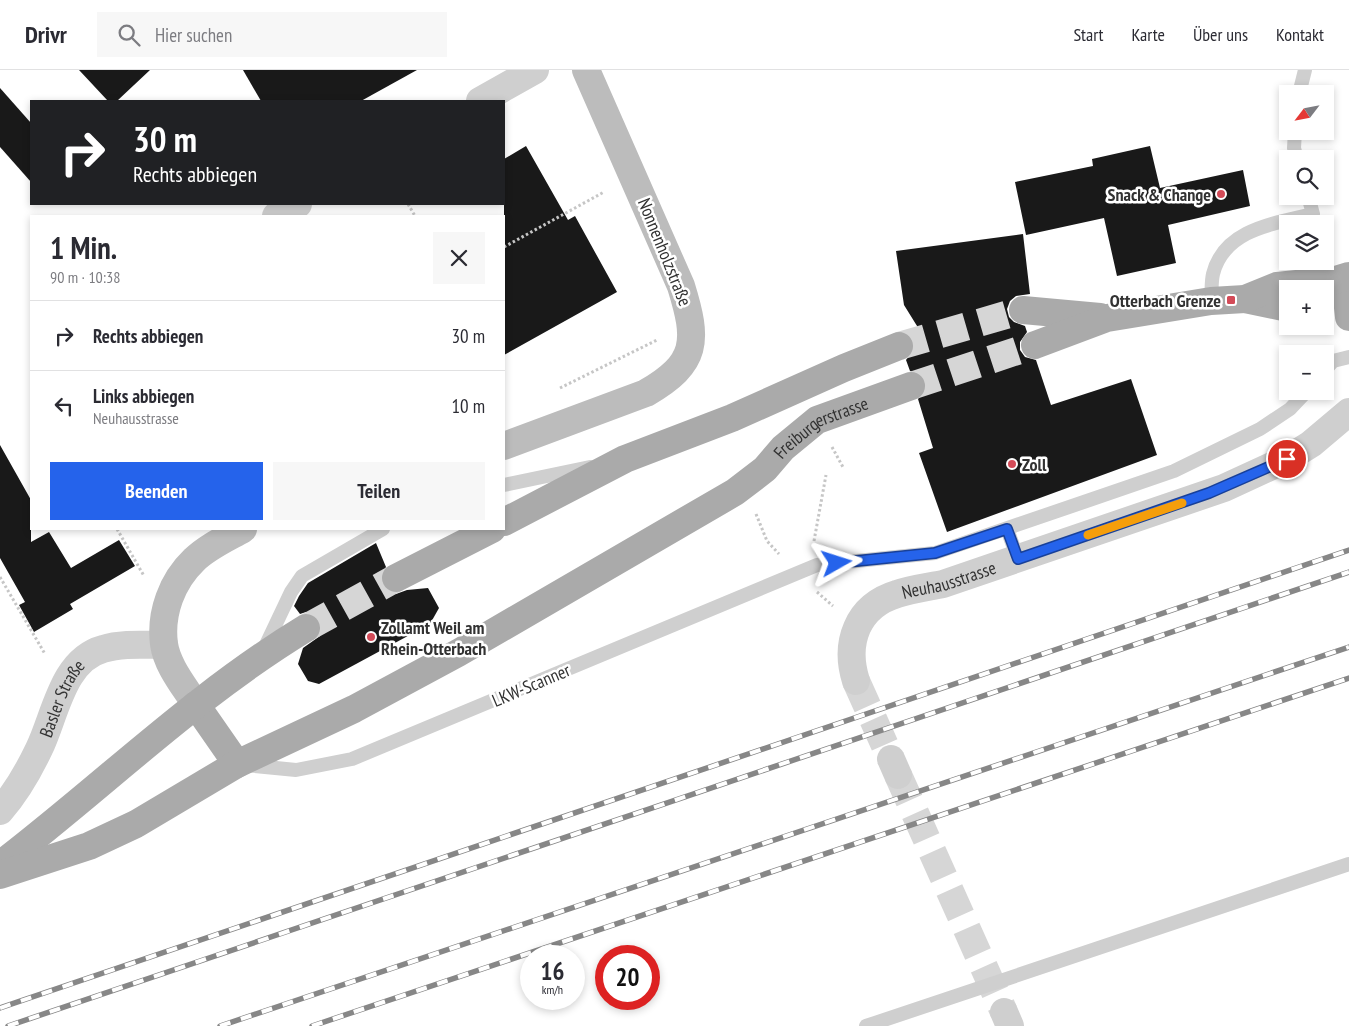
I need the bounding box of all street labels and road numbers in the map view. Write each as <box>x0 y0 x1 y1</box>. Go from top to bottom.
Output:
street label: Nonnenholzstraße <box>633 195 697 309</box>
street label: Freiburgerstrasse <box>768 391 871 463</box>
street label: Neuhausstrasse <box>899 555 999 603</box>
street label: Basler Straße <box>34 654 89 740</box>
street label: LKW-Scanner <box>488 658 574 712</box>

